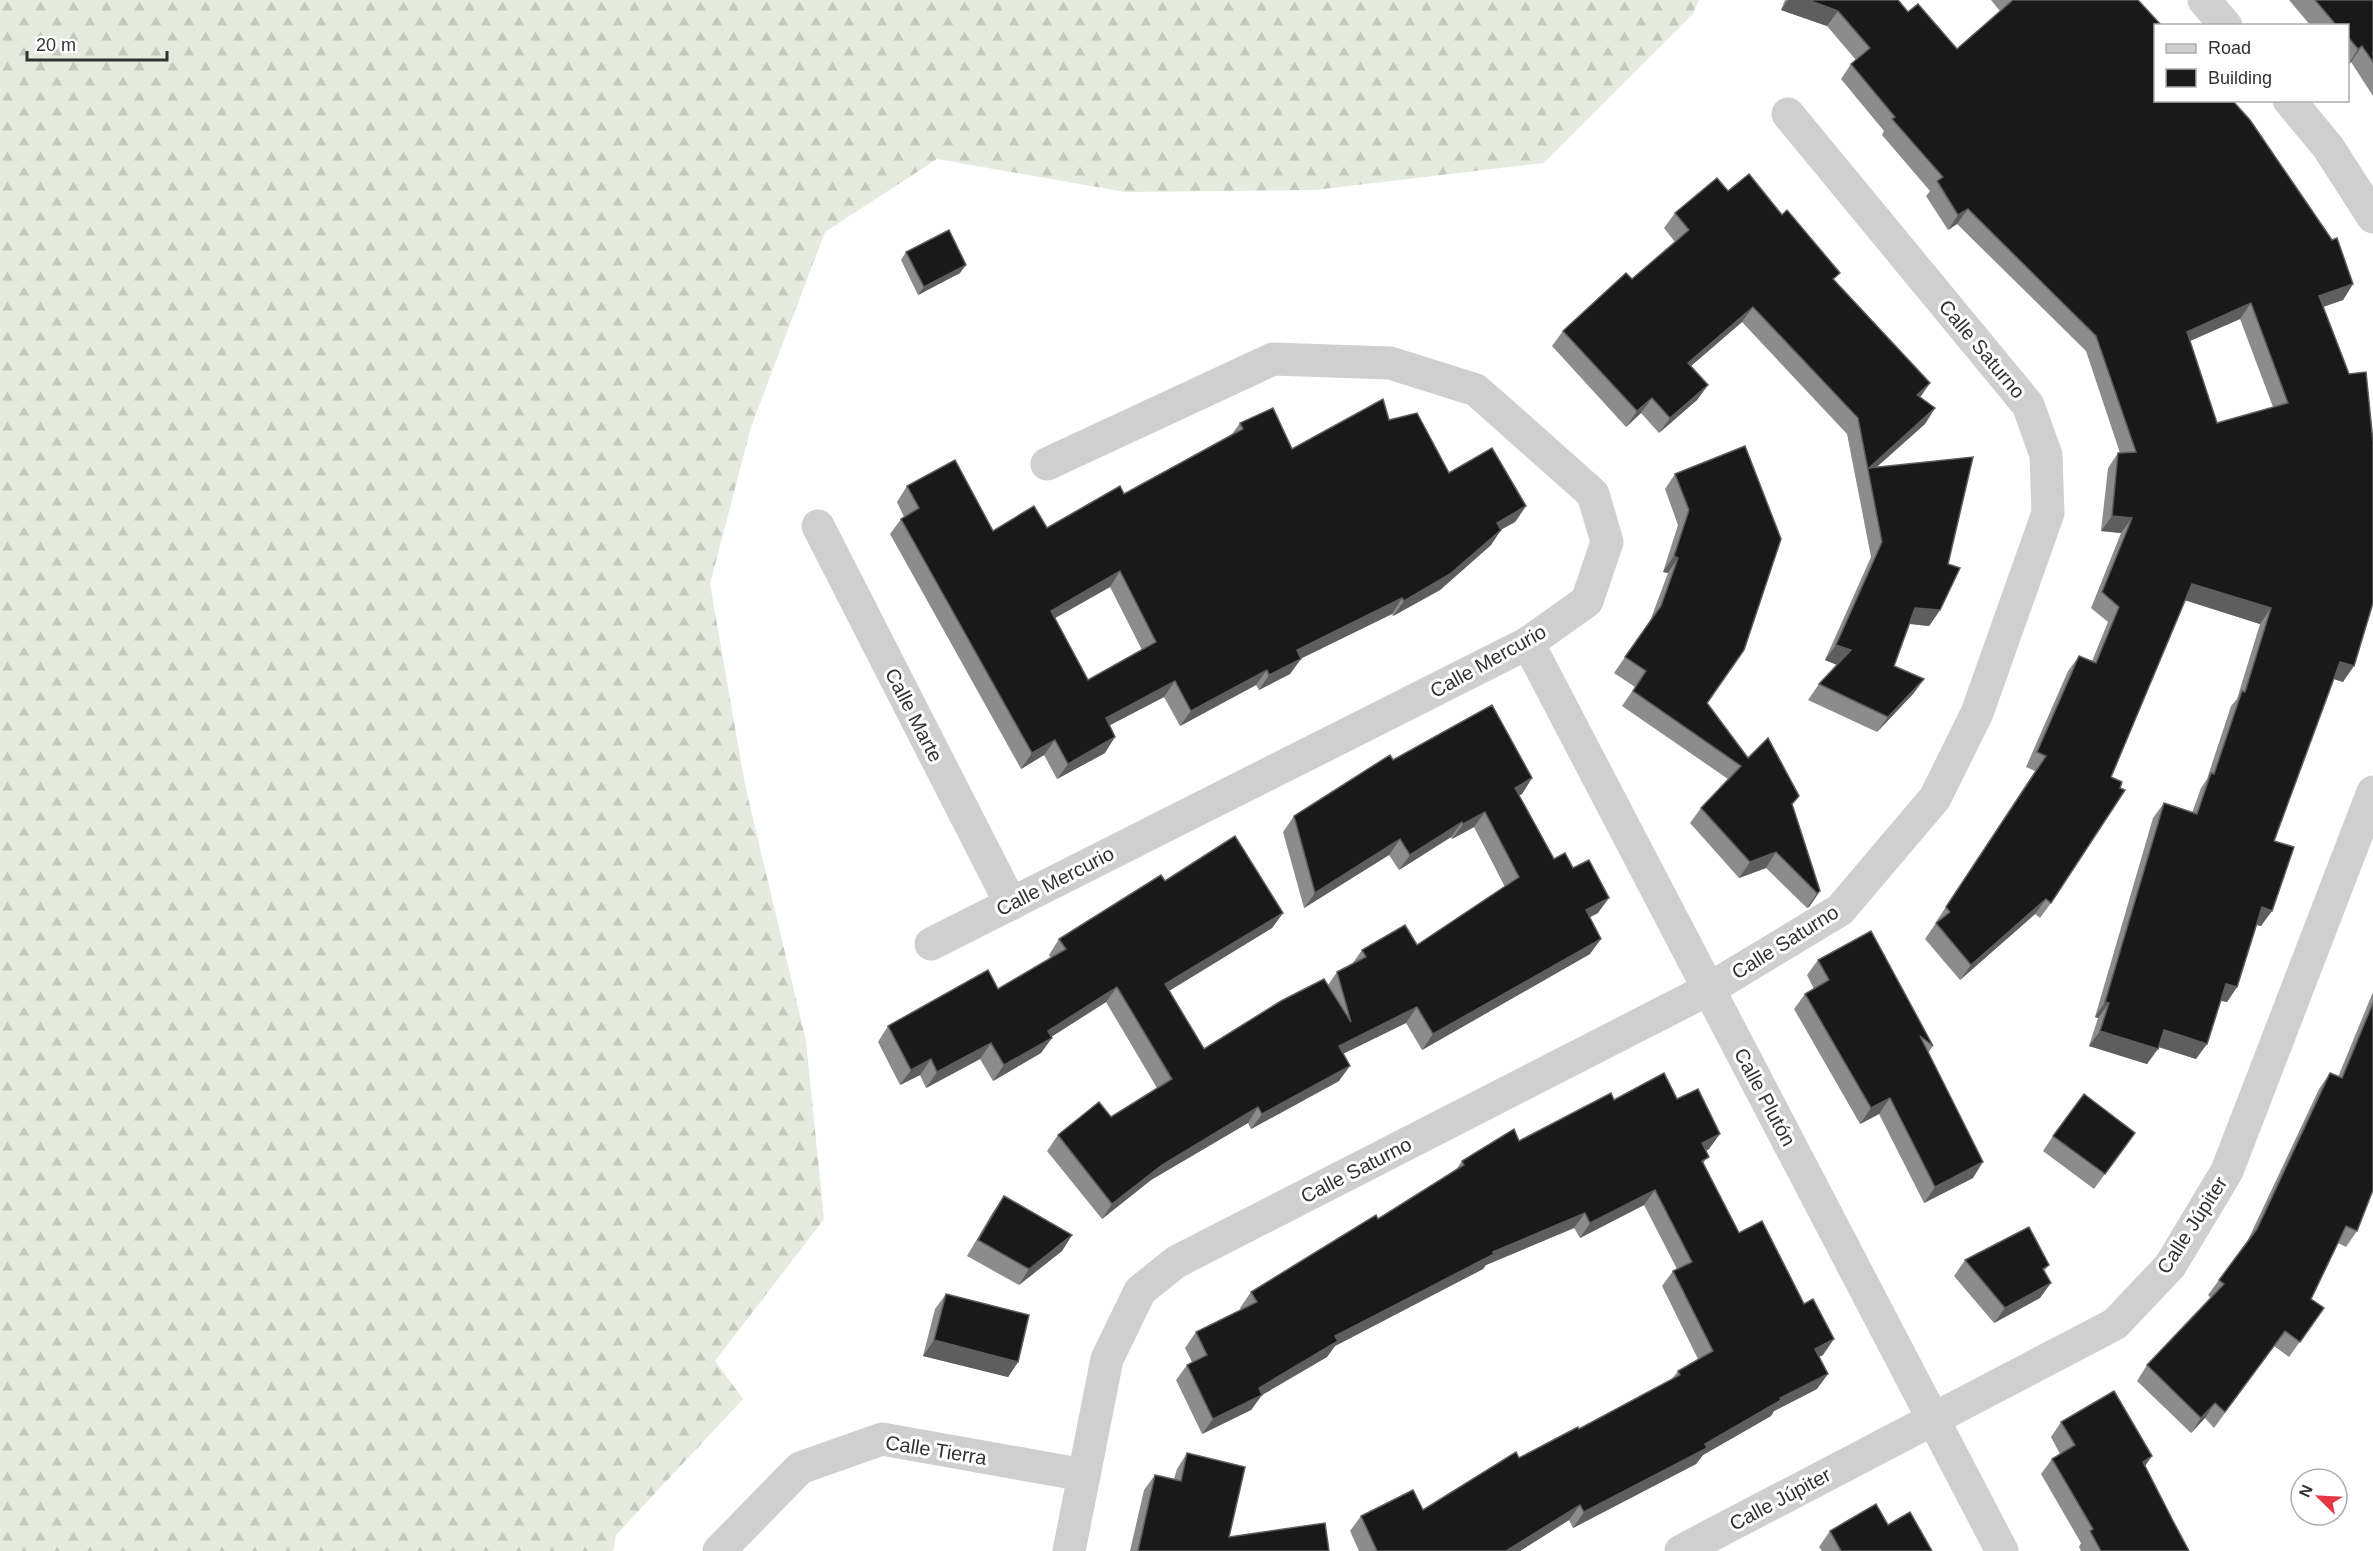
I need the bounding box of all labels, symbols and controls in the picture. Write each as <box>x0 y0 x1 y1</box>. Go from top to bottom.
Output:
scale bar <box>27 24 166 62</box>
legend <box>2154 24 2349 102</box>
text: 20 m <box>36 35 76 55</box>
text: Road <box>2208 38 2251 58</box>
text: Building <box>2208 68 2272 88</box>
street label: Calle Saturno <box>1935 296 2029 402</box>
street label: Calle Mercurio <box>1426 620 1550 702</box>
street label: Calle Marte <box>881 664 947 766</box>
street label: Calle Mercurio <box>993 842 1117 920</box>
street label: Calle Saturno <box>1728 901 1842 983</box>
street label: Calle Plutón <box>1730 1044 1800 1150</box>
street label: Calle Saturno <box>1297 1133 1415 1207</box>
street label: Calle Júpiter <box>2153 1172 2232 1278</box>
street label: Calle Tierra <box>884 1431 989 1469</box>
street label: Calle Júpiter <box>1726 1463 1835 1535</box>
north arrow <box>2289 1467 2349 1527</box>
text: N <box>2296 1482 2316 1500</box>

